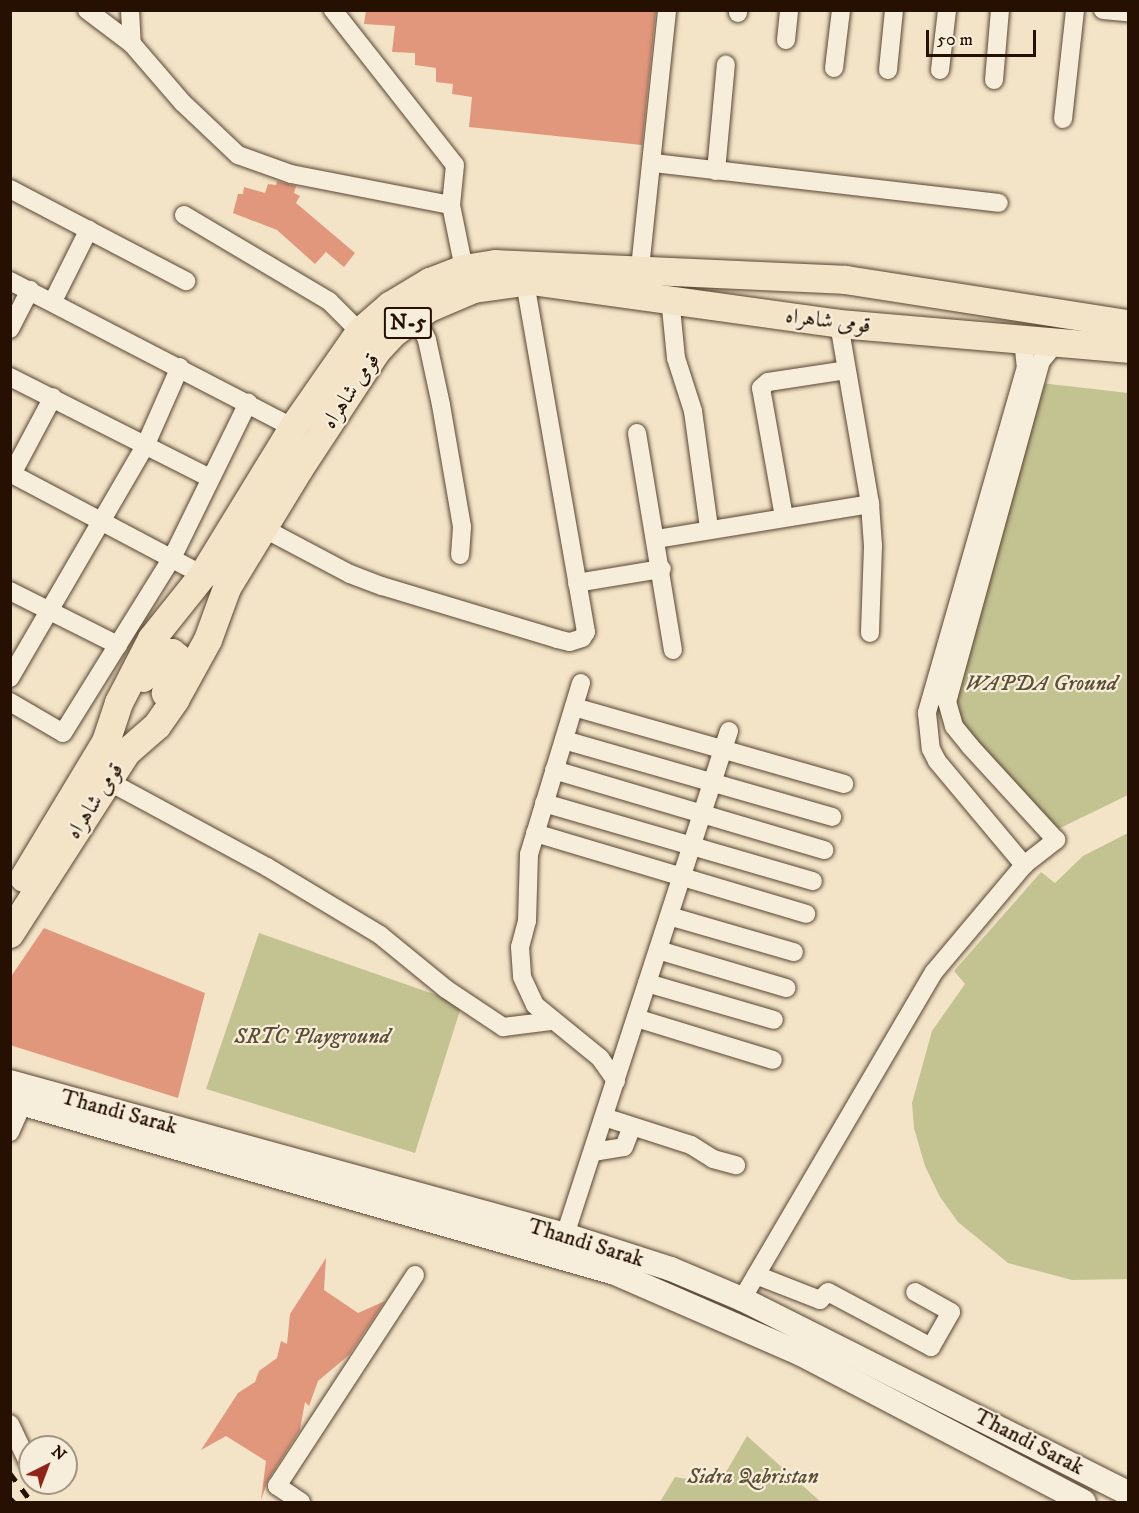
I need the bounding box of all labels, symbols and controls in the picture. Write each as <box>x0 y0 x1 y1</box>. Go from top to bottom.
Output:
scale bar <box>929 18 1038 56</box>
text: 50 m <box>937 29 973 51</box>
street label: قومی شاہراہ <box>784 303 872 339</box>
road number: N-5 <box>382 305 434 341</box>
street label: قومی شاہراہ <box>316 348 386 434</box>
park label: WAPDA Ground <box>965 671 1117 697</box>
street label: قومی شاہراہ <box>61 758 129 844</box>
park label: SRTC Playground <box>234 1024 390 1050</box>
street label: Thandi Sarak <box>58 1084 180 1140</box>
street label: Thandi Sarak <box>525 1213 647 1273</box>
street label: Thandi Sarak <box>970 1403 1088 1481</box>
north arrow <box>18 1435 78 1495</box>
text: N <box>47 1441 70 1465</box>
park label: Sidra Qabristan <box>687 1464 819 1490</box>

